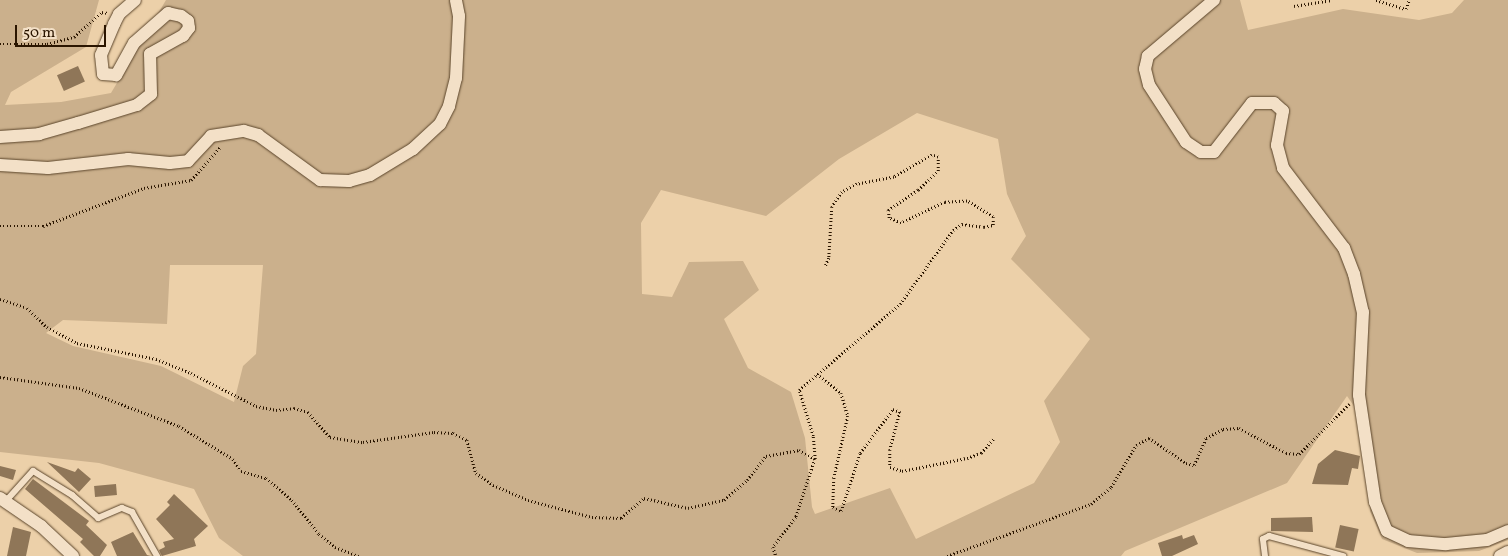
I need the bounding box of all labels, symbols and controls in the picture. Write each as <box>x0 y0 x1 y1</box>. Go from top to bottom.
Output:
scale bar <box>18 15 109 47</box>
text: 50 m <box>23 23 55 44</box>

